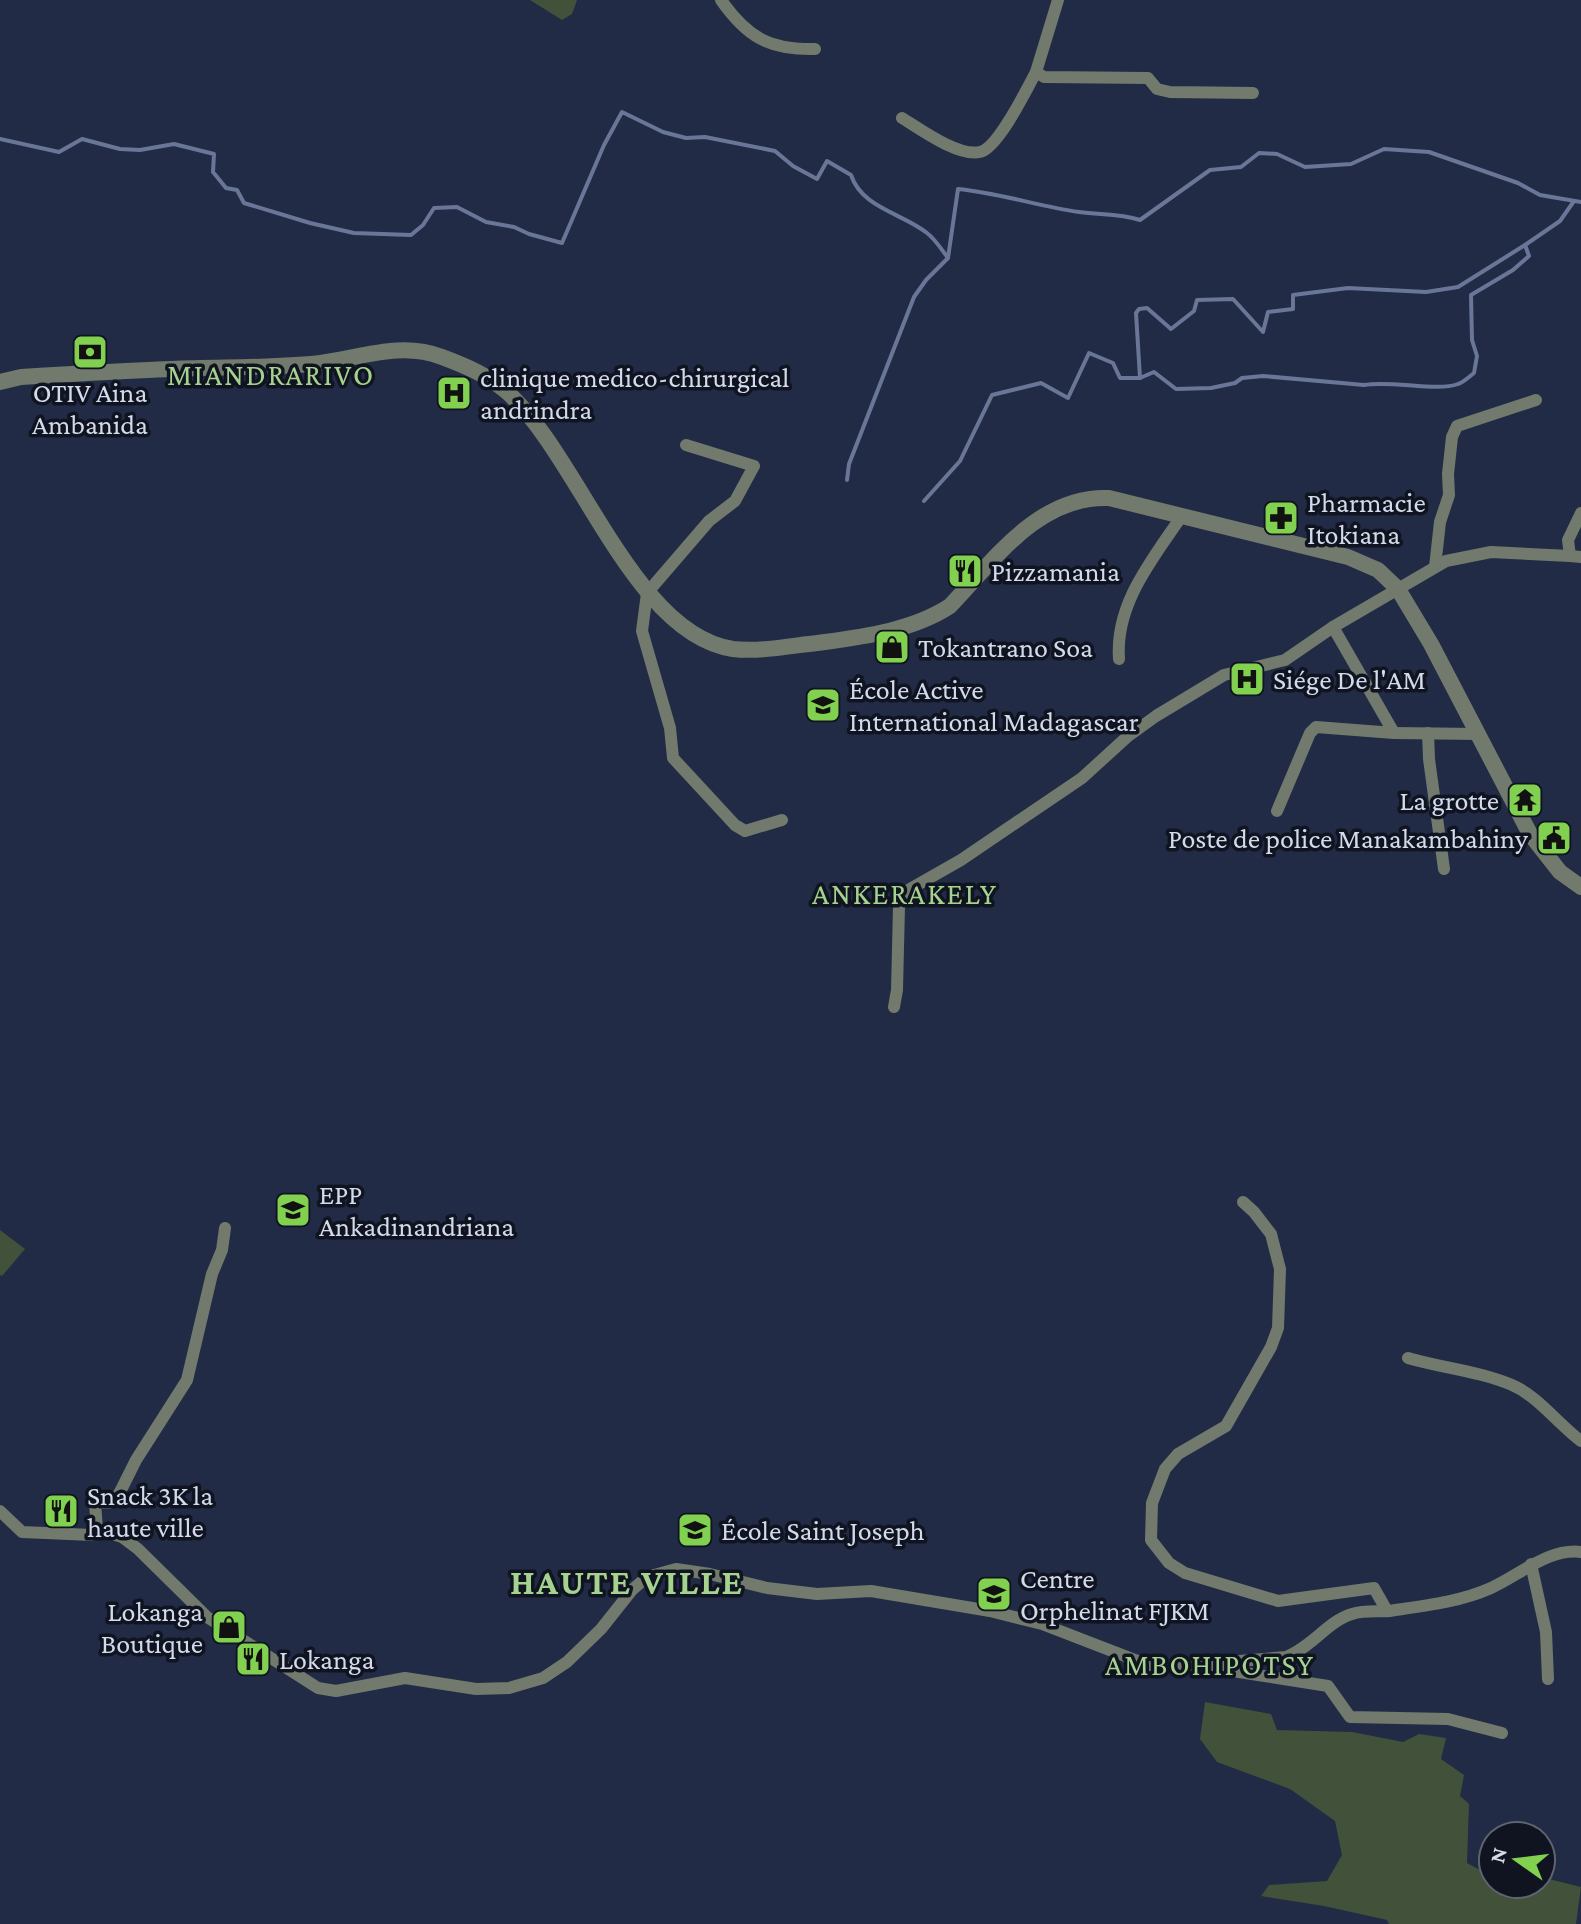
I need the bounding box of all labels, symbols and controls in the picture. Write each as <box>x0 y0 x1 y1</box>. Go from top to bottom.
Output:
bank icon: OTIV Aina Ambanida <box>71 333 109 371</box>
district label: MIANDRARIVO <box>167 358 375 391</box>
place label: clinique medico-chirurgical andrindra <box>480 362 789 425</box>
hospital icon: clinique medico-chirurgical andrindra <box>435 374 473 412</box>
place label: OTIV Aina Ambanida <box>32 377 148 440</box>
place label: Pharmacie Itokiana <box>1307 487 1426 550</box>
pharmacy icon: Pharmacie Itokiana <box>1262 499 1300 537</box>
restaurant icon: Pizzamania <box>946 552 984 590</box>
place label: Pizzamania <box>991 556 1120 587</box>
shop icon: Tokantrano Soa <box>873 628 911 666</box>
place label: Tokantrano Soa <box>918 632 1093 663</box>
hospital icon: Siége De l'AM <box>1228 660 1266 698</box>
place label: Siége De l'AM <box>1273 664 1426 695</box>
place label: École Active International Madagascar <box>849 674 1139 737</box>
school or university icon: École Active International Madagascar <box>804 686 842 724</box>
temple icon: La grotte <box>1506 781 1544 819</box>
place label: La grotte <box>1399 785 1499 816</box>
public building icon: Poste de police Manakambahiny <box>1535 819 1573 857</box>
place label: Poste de police Manakambahiny <box>1168 823 1529 854</box>
district label: ANKERAKELY <box>812 877 998 910</box>
place label: EPP Ankadinandriana <box>319 1179 514 1242</box>
school or university icon: EPP Ankadinandriana <box>274 1191 312 1229</box>
place label: Snack 3K la haute ville <box>87 1480 213 1543</box>
restaurant icon: Snack 3K la haute ville <box>42 1492 80 1530</box>
school or university icon: École Saint Joseph <box>676 1511 714 1549</box>
place label: École Saint Joseph <box>721 1515 925 1546</box>
district label: HAUTE VILLE <box>510 1562 744 1602</box>
place label: Centre Orphelinat FJKM <box>1020 1563 1209 1626</box>
school or university icon: Centre Orphelinat FJKM <box>975 1575 1013 1613</box>
place label: Lokanga Boutique <box>101 1596 203 1659</box>
shop icon: Lokanga Boutique <box>210 1608 248 1646</box>
restaurant icon: Lokanga <box>234 1640 272 1678</box>
place label: Lokanga <box>279 1644 374 1675</box>
district label: AMBOHIPOTSY <box>1105 1648 1315 1681</box>
north arrow <box>1477 1820 1557 1900</box>
text: N <box>1484 1845 1512 1866</box>

